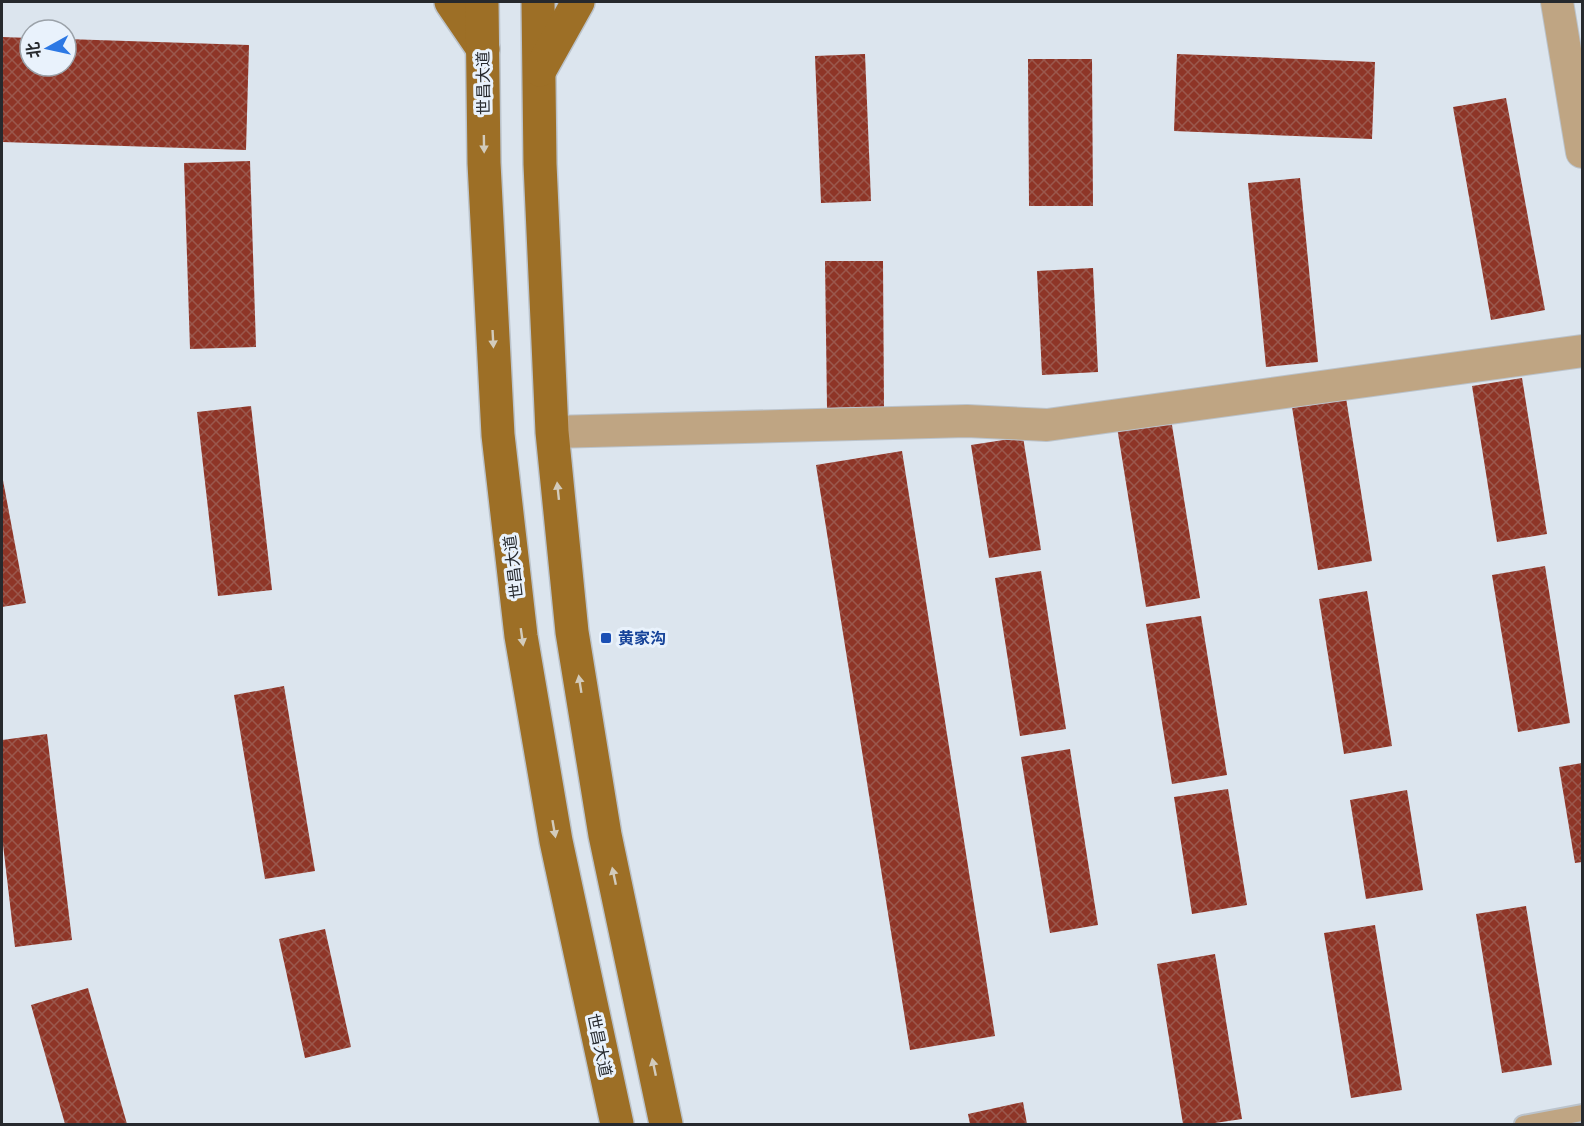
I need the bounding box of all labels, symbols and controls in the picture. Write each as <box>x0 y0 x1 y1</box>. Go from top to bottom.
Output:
north arrow <box>18 18 78 78</box>
text: 北 <box>22 41 44 59</box>
street label: 世昌大道 <box>472 51 494 115</box>
one-way arrow <box>479 134 489 153</box>
one-way arrow <box>489 329 498 348</box>
one-way arrow <box>553 481 563 500</box>
street label: 世昌大道 <box>499 534 527 600</box>
one-way arrow <box>517 628 526 647</box>
place label: 黄家沟 <box>618 628 666 648</box>
marker: 黄家沟 <box>599 631 613 645</box>
one-way arrow <box>576 675 585 694</box>
one-way arrow <box>550 820 559 839</box>
one-way arrow <box>609 867 618 886</box>
street label: 世昌大道 <box>584 1012 616 1078</box>
one-way arrow <box>649 1058 658 1077</box>

